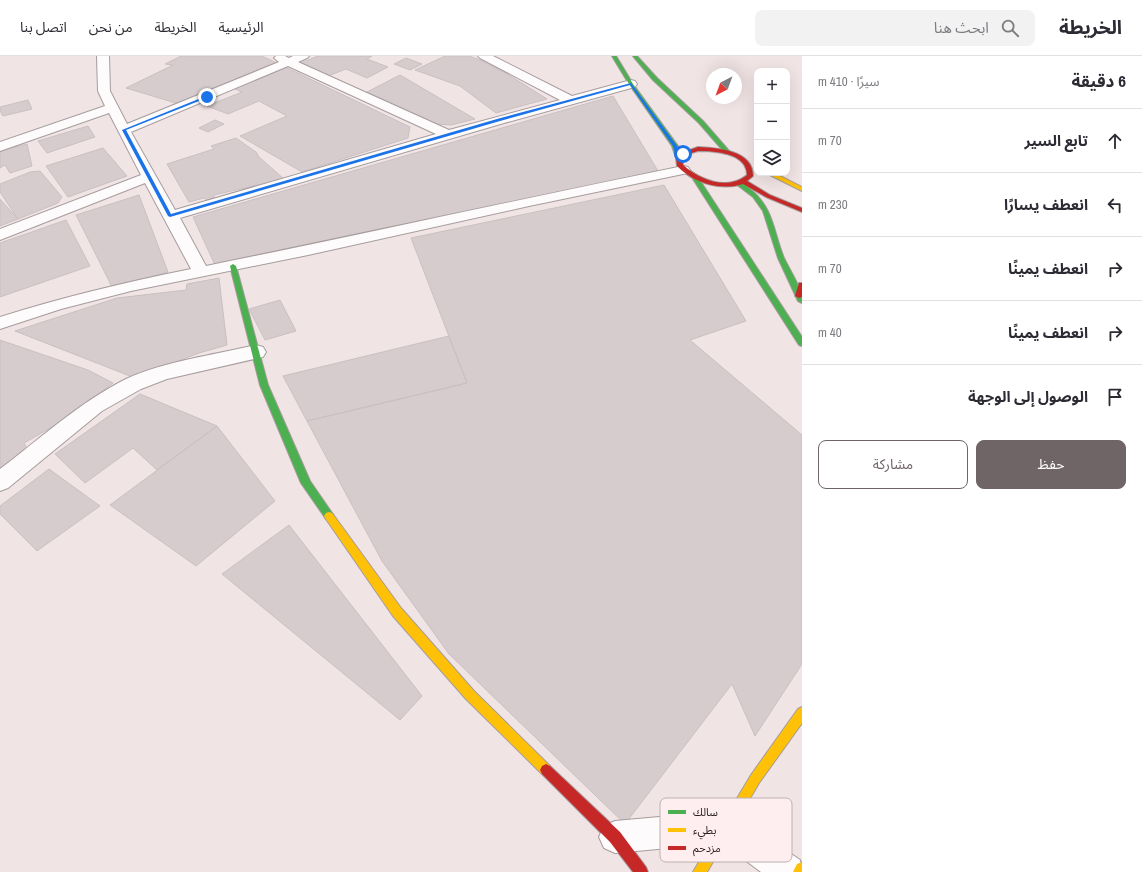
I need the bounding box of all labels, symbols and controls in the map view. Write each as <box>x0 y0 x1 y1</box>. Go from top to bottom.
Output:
search box <box>755 10 1035 46</box>
text: الخريطة <box>1059 14 1122 40</box>
text: ابحث هنا <box>934 17 989 38</box>
icon: search <box>999 17 1021 39</box>
text: اتصل بنا <box>20 18 67 36</box>
text: من نحن <box>89 18 133 36</box>
text: الخريطة <box>155 18 196 36</box>
text: الرئيسية <box>218 18 264 36</box>
north arrow <box>706 68 742 104</box>
map controls <box>754 68 790 176</box>
button: + <box>754 68 790 104</box>
text: 6 دقيقة <box>1072 69 1126 92</box>
text: سيرًا · 410 m <box>818 73 880 90</box>
route end <box>198 88 216 106</box>
button: − <box>754 104 790 140</box>
text: تابع السير <box>1024 130 1088 151</box>
icon: ahead <box>1104 130 1126 152</box>
text: 70 m <box>818 132 842 149</box>
button: layers <box>754 140 790 176</box>
route start <box>674 145 692 163</box>
text: انعطف يسارًا <box>1004 194 1088 215</box>
icon: left <box>1104 194 1126 216</box>
text: 230 m <box>818 196 848 213</box>
text: انعطف يمينًا <box>1008 258 1088 279</box>
icon: right <box>1104 258 1126 280</box>
text: 70 m <box>818 260 842 277</box>
text: انعطف يمينًا <box>1008 322 1088 343</box>
icon: right <box>1104 322 1126 344</box>
text: 40 m <box>818 324 842 341</box>
text: الوصول إلى الوجهة <box>968 386 1088 407</box>
icon: arrive <box>1104 386 1126 408</box>
button: مشاركة <box>818 440 968 489</box>
button: حفظ <box>976 440 1126 489</box>
legend <box>660 798 792 862</box>
text: سالك <box>693 805 718 819</box>
text: بطيء <box>693 823 716 840</box>
text: مزدحم <box>693 841 721 857</box>

